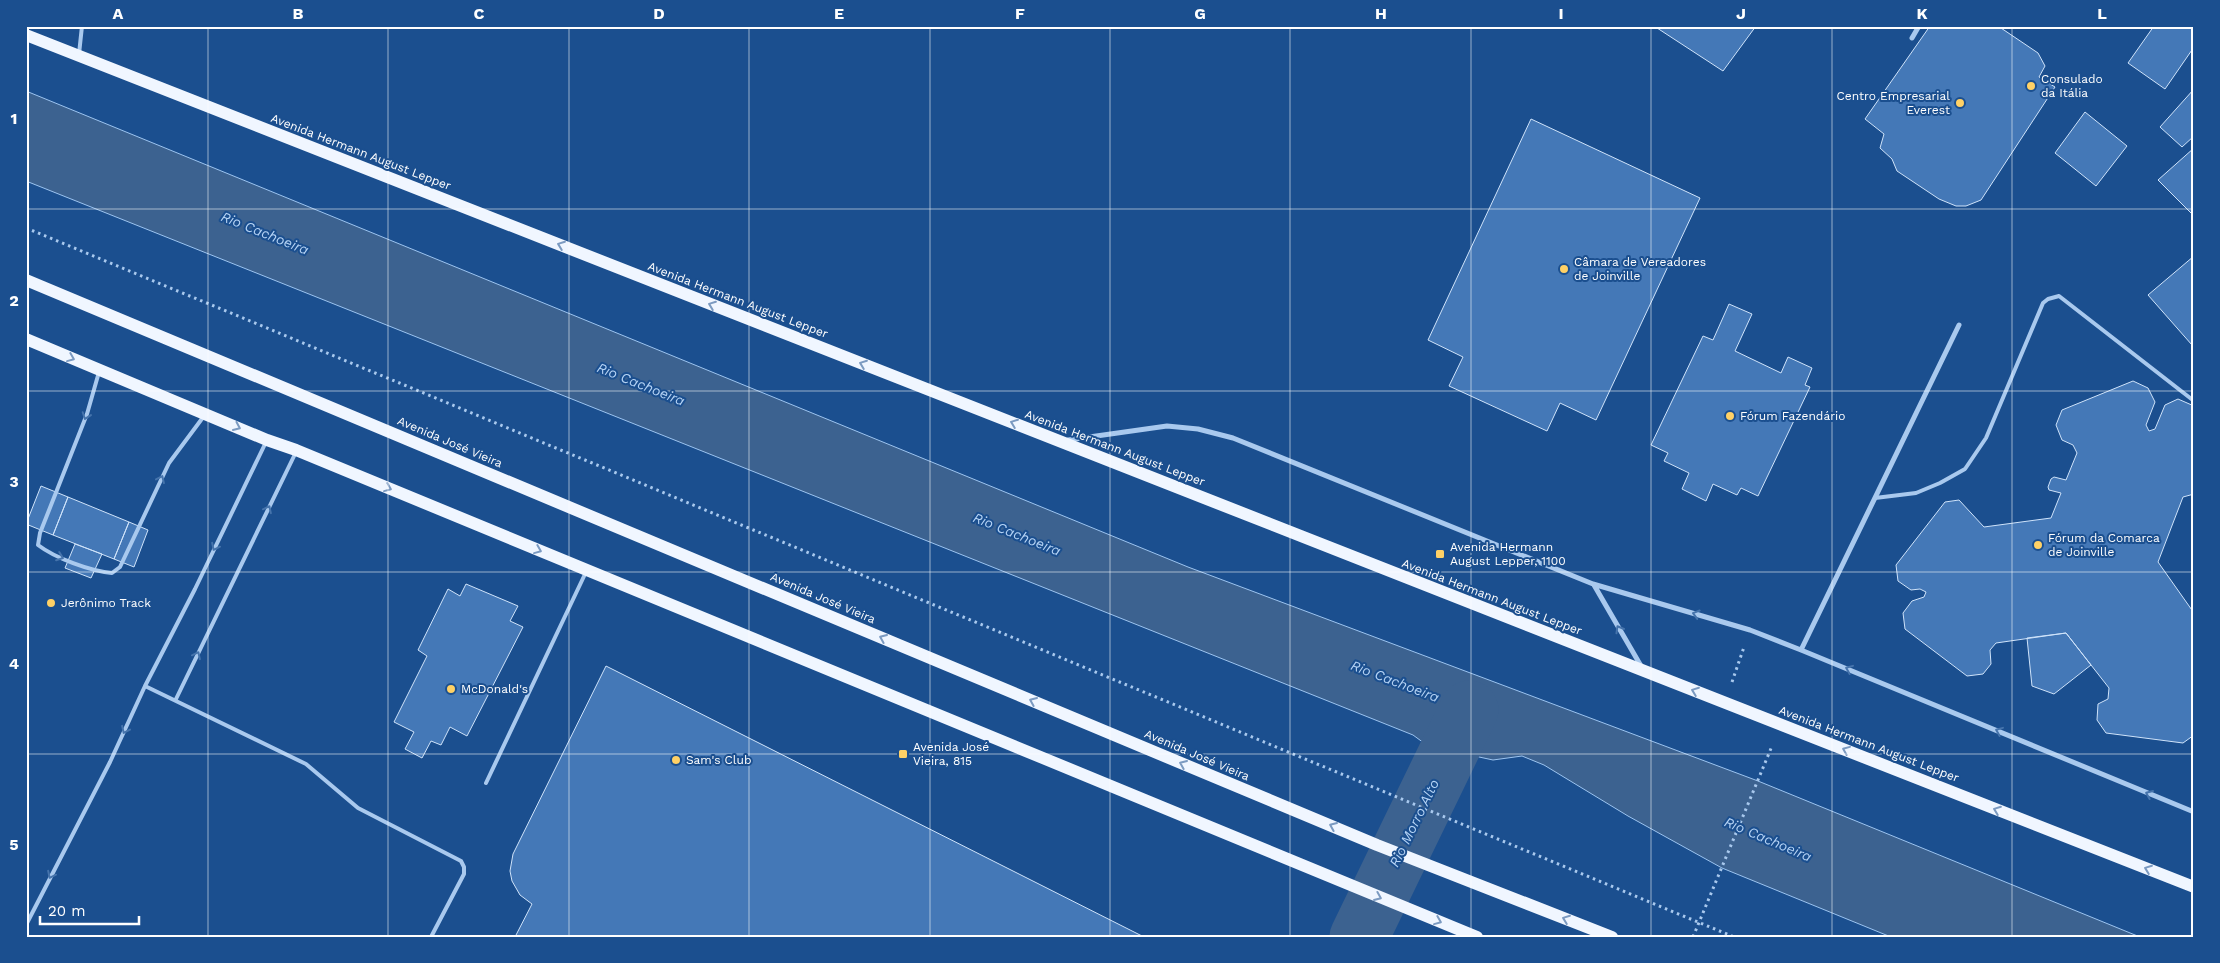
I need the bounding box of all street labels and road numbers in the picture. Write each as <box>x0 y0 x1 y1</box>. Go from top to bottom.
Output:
street label: Avenida Hermann August Lepper <box>269 111 453 193</box>
street label: Avenida Hermann August Lepper <box>646 259 830 341</box>
street label: Avenida Hermann August Lepper <box>1023 407 1207 489</box>
street label: Avenida José Vieira <box>395 414 505 471</box>
street label: Avenida Hermann August Lepper <box>1400 556 1584 638</box>
street label: Avenida José Vieira <box>768 570 878 627</box>
street label: Avenida Hermann August Lepper <box>1777 703 1961 785</box>
street label: Avenida José Vieira <box>1142 727 1252 784</box>

